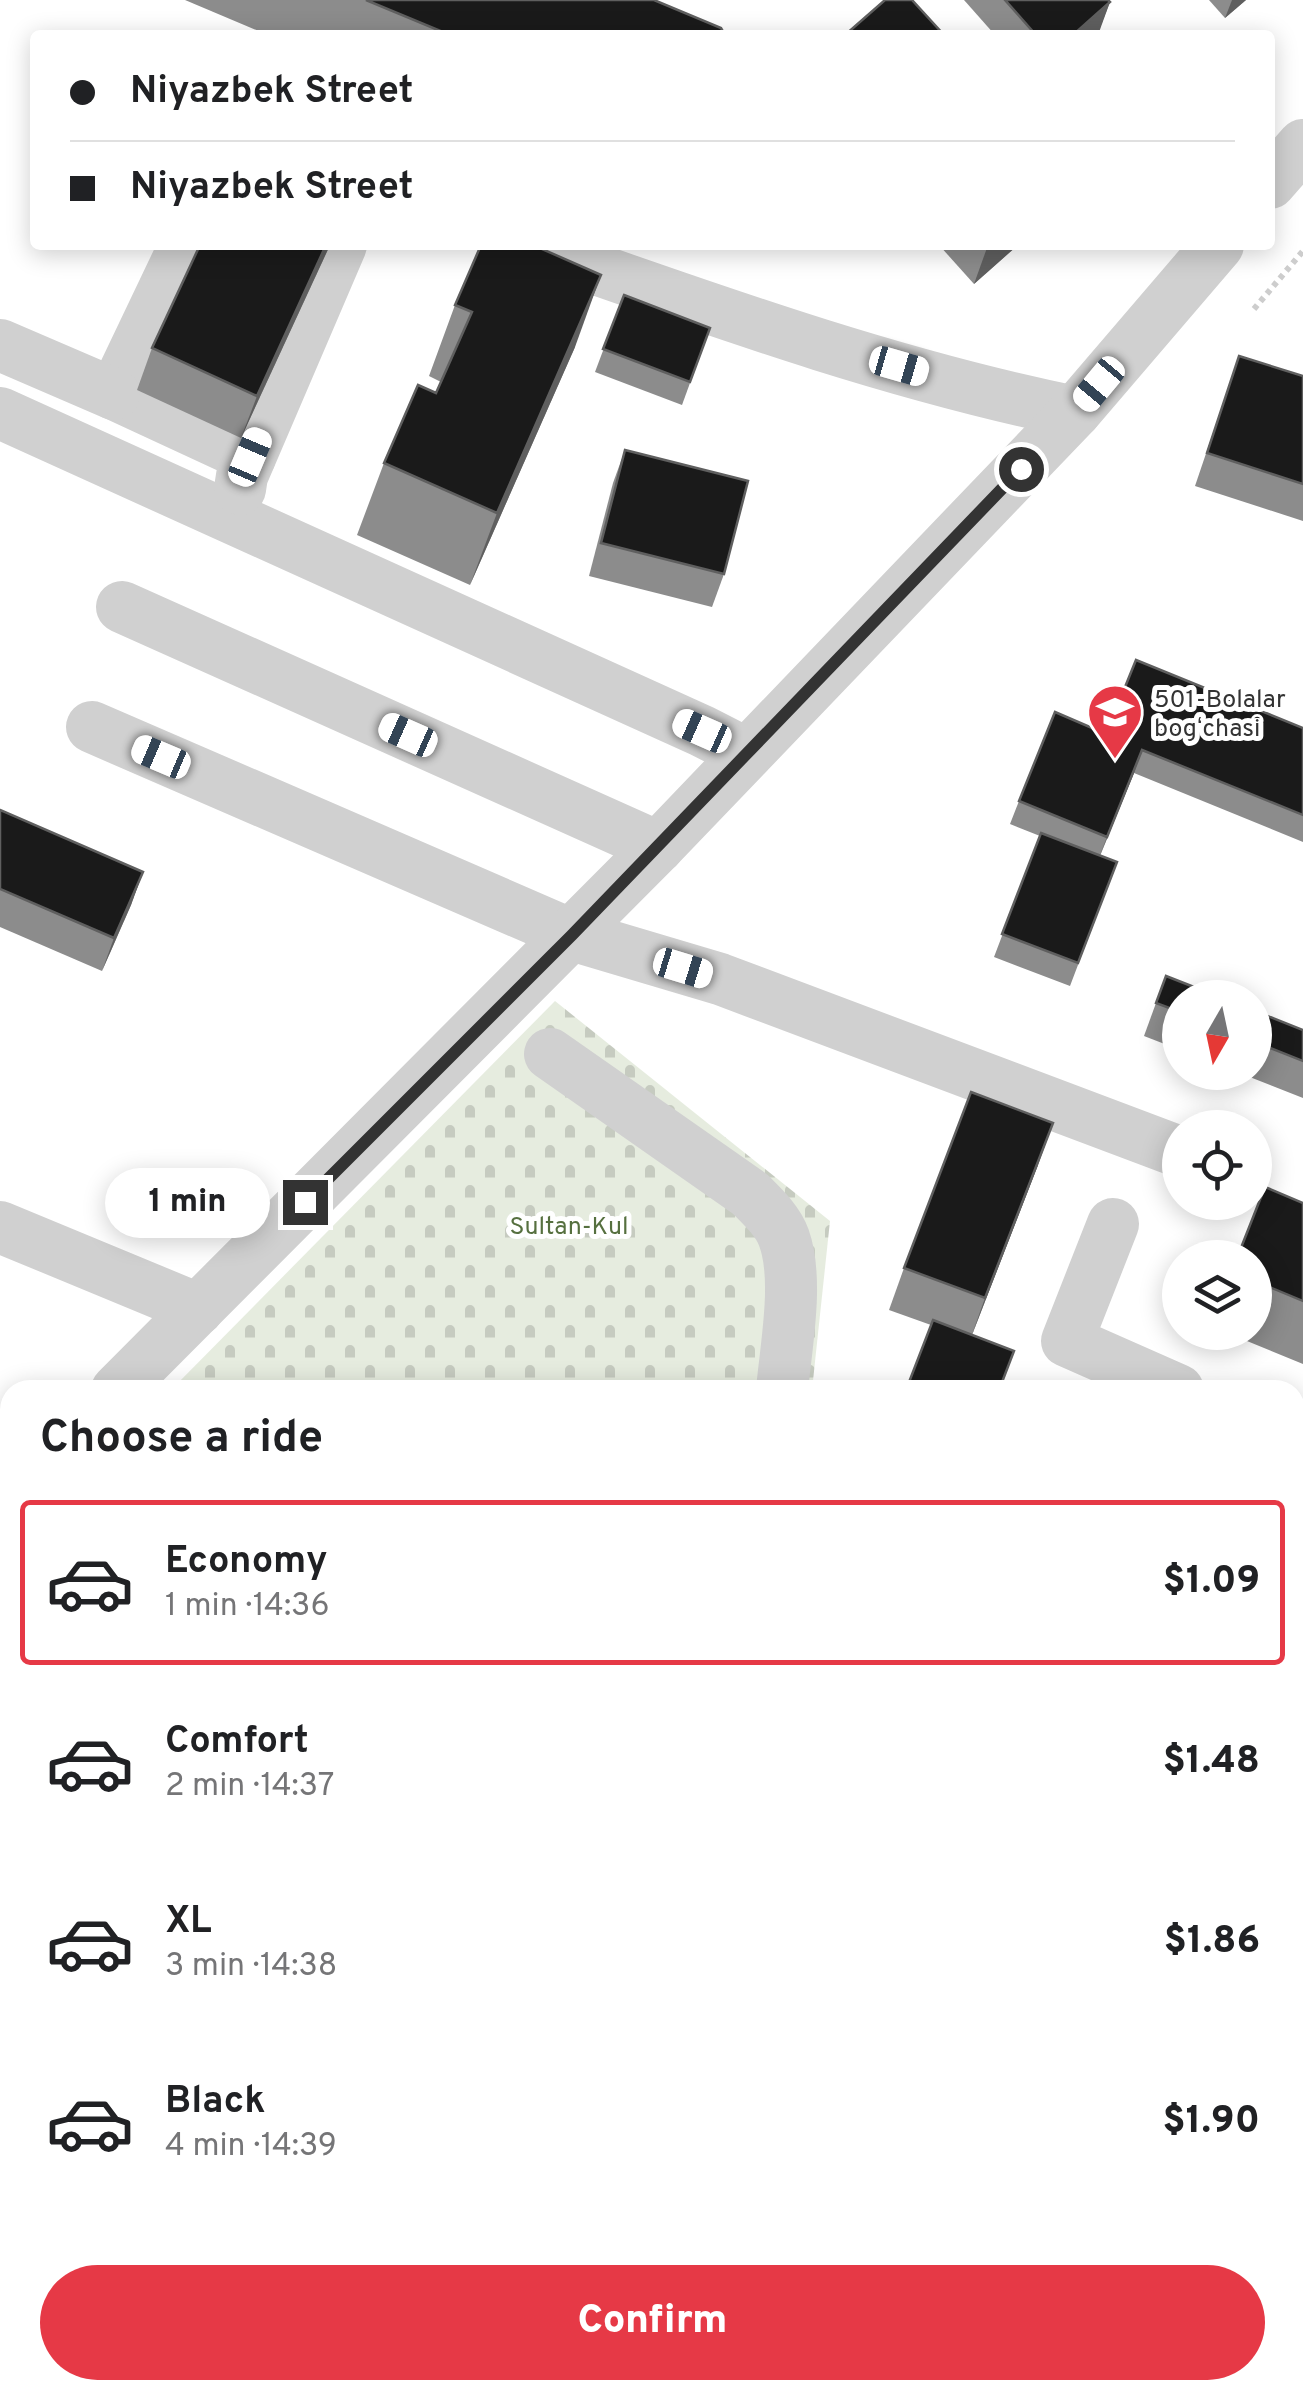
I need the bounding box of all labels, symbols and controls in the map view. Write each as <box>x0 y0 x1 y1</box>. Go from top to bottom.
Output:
text: Niyazbek Street <box>130 68 414 117</box>
text: Niyazbek Street <box>130 164 414 213</box>
car <box>866 343 932 389</box>
car <box>1068 351 1130 417</box>
car <box>224 424 276 490</box>
route start <box>999 447 1044 492</box>
school or university icon: 501-Bolalar bogʻchasi <box>1085 682 1145 761</box>
place label: 501-Bolalar bogʻchasi <box>1154 685 1286 746</box>
car <box>668 705 736 757</box>
car <box>374 709 442 761</box>
car <box>128 731 194 783</box>
car <box>650 945 716 991</box>
north arrow <box>1162 980 1272 1090</box>
map controls <box>1162 980 1272 1350</box>
button: locate <box>1162 1110 1272 1220</box>
callout: 1 min <box>105 1167 270 1237</box>
route end <box>283 1180 328 1225</box>
text: 1 min <box>148 1183 227 1223</box>
park label: Sultan-Kul <box>509 1212 629 1244</box>
button: layers <box>1162 1240 1272 1350</box>
text: Choose a ride <box>40 1411 323 1468</box>
icon: car <box>45 1538 135 1628</box>
text: Economy <box>165 1538 327 1587</box>
text: $1.09 <box>1163 1558 1260 1607</box>
text: 1 min · 14:36 <box>165 1587 329 1627</box>
icon: car <box>45 1718 135 1808</box>
text: Comfort <box>165 1718 309 1767</box>
text: $1.48 <box>1163 1738 1260 1787</box>
text: 2 min · 14:37 <box>165 1767 334 1807</box>
icon: car <box>45 1898 135 1988</box>
text: XL <box>165 1898 212 1947</box>
text: $1.86 <box>1164 1918 1260 1967</box>
text: 3 min · 14:38 <box>165 1947 337 1987</box>
icon: car <box>45 2078 135 2168</box>
text: Black <box>165 2078 265 2127</box>
text: $1.90 <box>1162 2098 1260 2147</box>
text: 4 min · 14:39 <box>165 2127 337 2167</box>
button: Confirm <box>40 2265 1265 2380</box>

